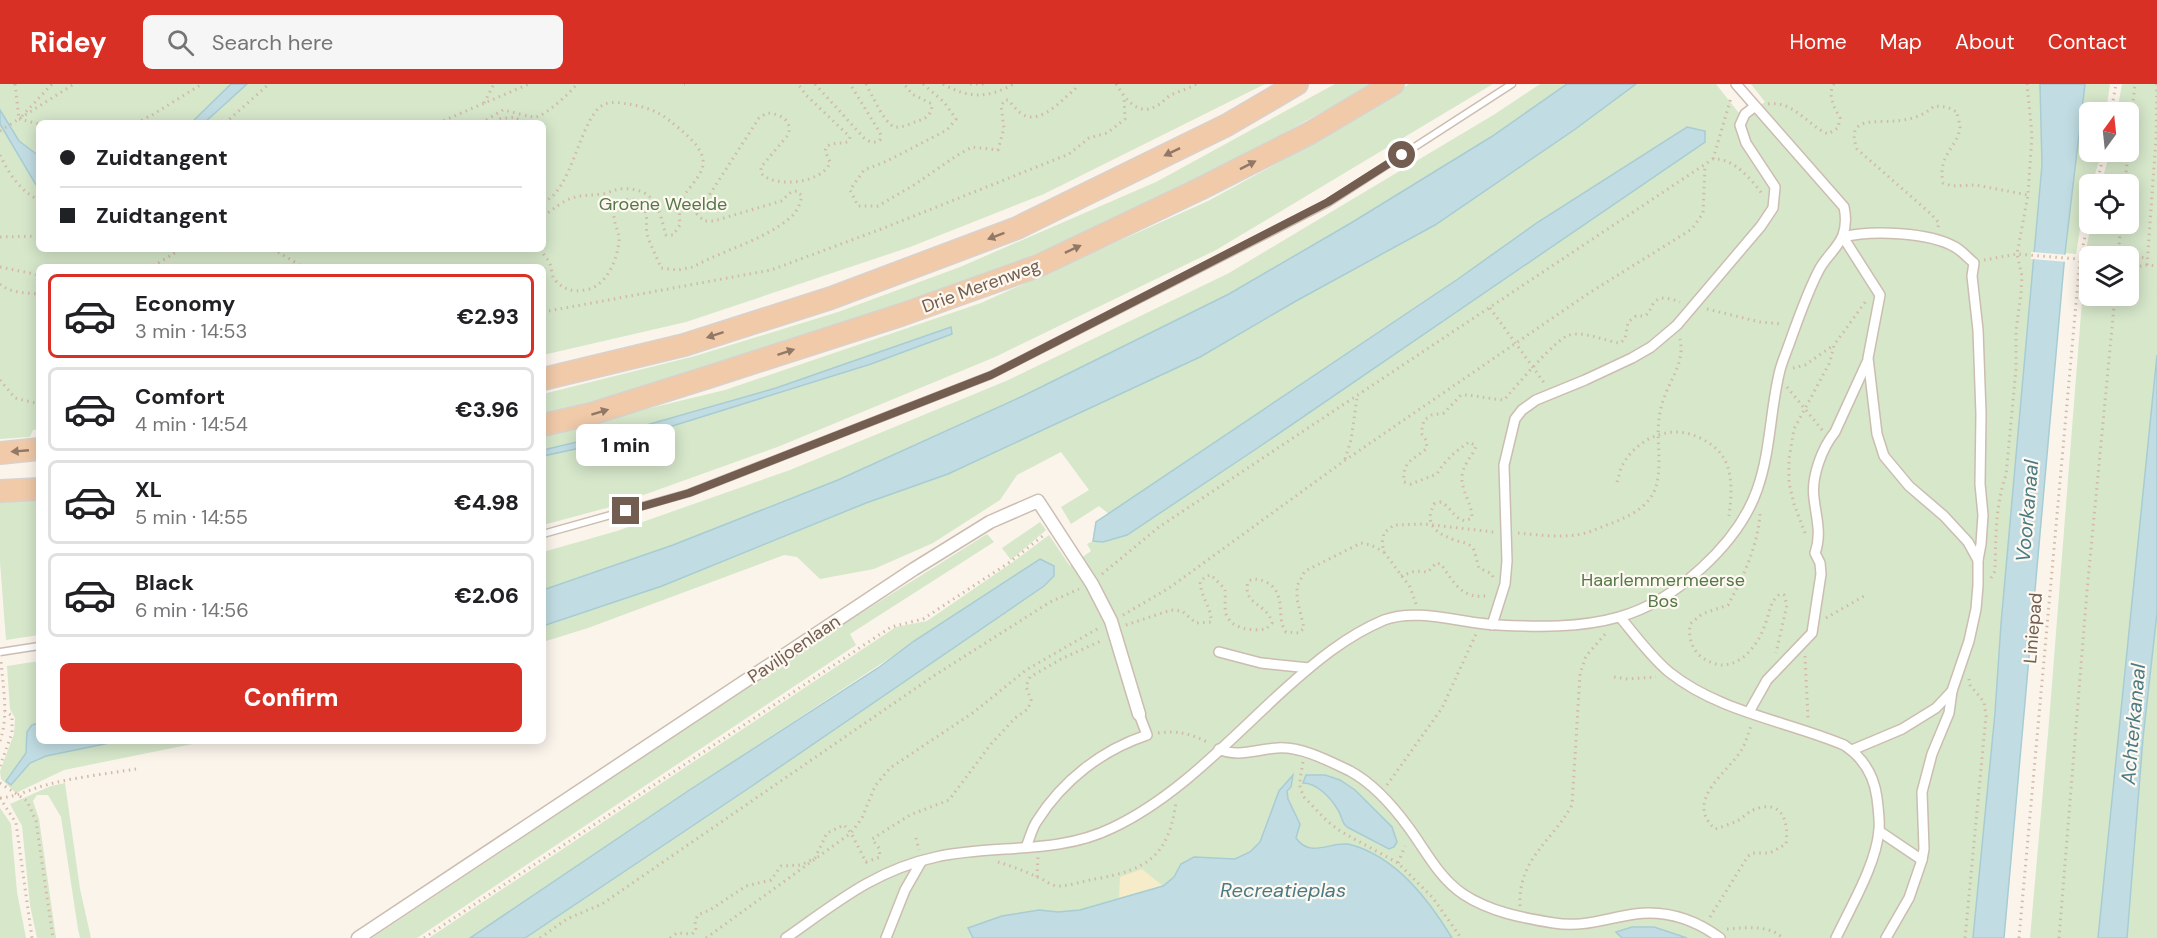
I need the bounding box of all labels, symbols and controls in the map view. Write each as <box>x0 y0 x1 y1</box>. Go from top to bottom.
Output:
search box <box>143 15 563 69</box>
text: Ridey <box>30 24 107 61</box>
icon: search <box>164 26 197 59</box>
text: Search here <box>212 28 333 57</box>
text: Home <box>1789 28 1847 56</box>
text: Map <box>1880 28 1922 56</box>
text: About <box>1955 28 2015 56</box>
text: Contact <box>2048 28 2127 56</box>
north arrow <box>2079 102 2139 162</box>
map controls <box>2079 102 2139 306</box>
route start <box>1388 141 1415 168</box>
text: Zuidtangent <box>96 143 228 172</box>
one-way arrow <box>1163 147 1180 157</box>
one-way arrow <box>1240 160 1257 169</box>
button: locate <box>2079 174 2139 234</box>
park label: Groene Weelde <box>599 192 727 216</box>
text: Zuidtangent <box>96 201 228 230</box>
one-way arrow <box>987 232 1005 241</box>
one-way arrow <box>1064 245 1081 254</box>
button: layers <box>2079 246 2139 306</box>
street label: Drie Merenweg <box>919 253 1043 319</box>
icon: car <box>63 289 117 343</box>
text: Economy <box>135 289 235 318</box>
text: €2.93 <box>457 302 519 331</box>
text: 3 min · 14:53 <box>135 318 247 344</box>
one-way arrow <box>706 331 724 340</box>
one-way arrow <box>777 347 795 357</box>
icon: car <box>63 382 117 436</box>
text: Comfort <box>135 382 225 411</box>
text: €3.96 <box>455 395 519 424</box>
one-way arrow <box>591 406 609 416</box>
text: 4 min · 14:54 <box>135 411 248 437</box>
callout: 1 min <box>576 424 676 466</box>
text: 1 min <box>601 432 650 458</box>
one-way arrow <box>10 446 29 456</box>
water label: Voorkanaal <box>2010 458 2044 563</box>
icon: car <box>63 475 117 529</box>
text: XL <box>135 475 162 504</box>
text: €4.98 <box>454 488 519 517</box>
route end <box>612 497 639 524</box>
text: 5 min · 14:55 <box>135 504 248 530</box>
icon: car <box>63 568 117 622</box>
text: Black <box>135 568 194 597</box>
park label: Haarlemmermeerse Bos <box>1581 568 1745 613</box>
text: €2.06 <box>455 581 519 610</box>
street label: Liniepad <box>2018 592 2048 664</box>
text: 6 min · 14:56 <box>135 597 249 623</box>
street label: Paviljoenlaan <box>743 609 845 689</box>
water label: Achterkanaal <box>2115 662 2151 786</box>
button: Confirm <box>60 663 522 732</box>
water label: Recreatieplas <box>1220 877 1346 903</box>

